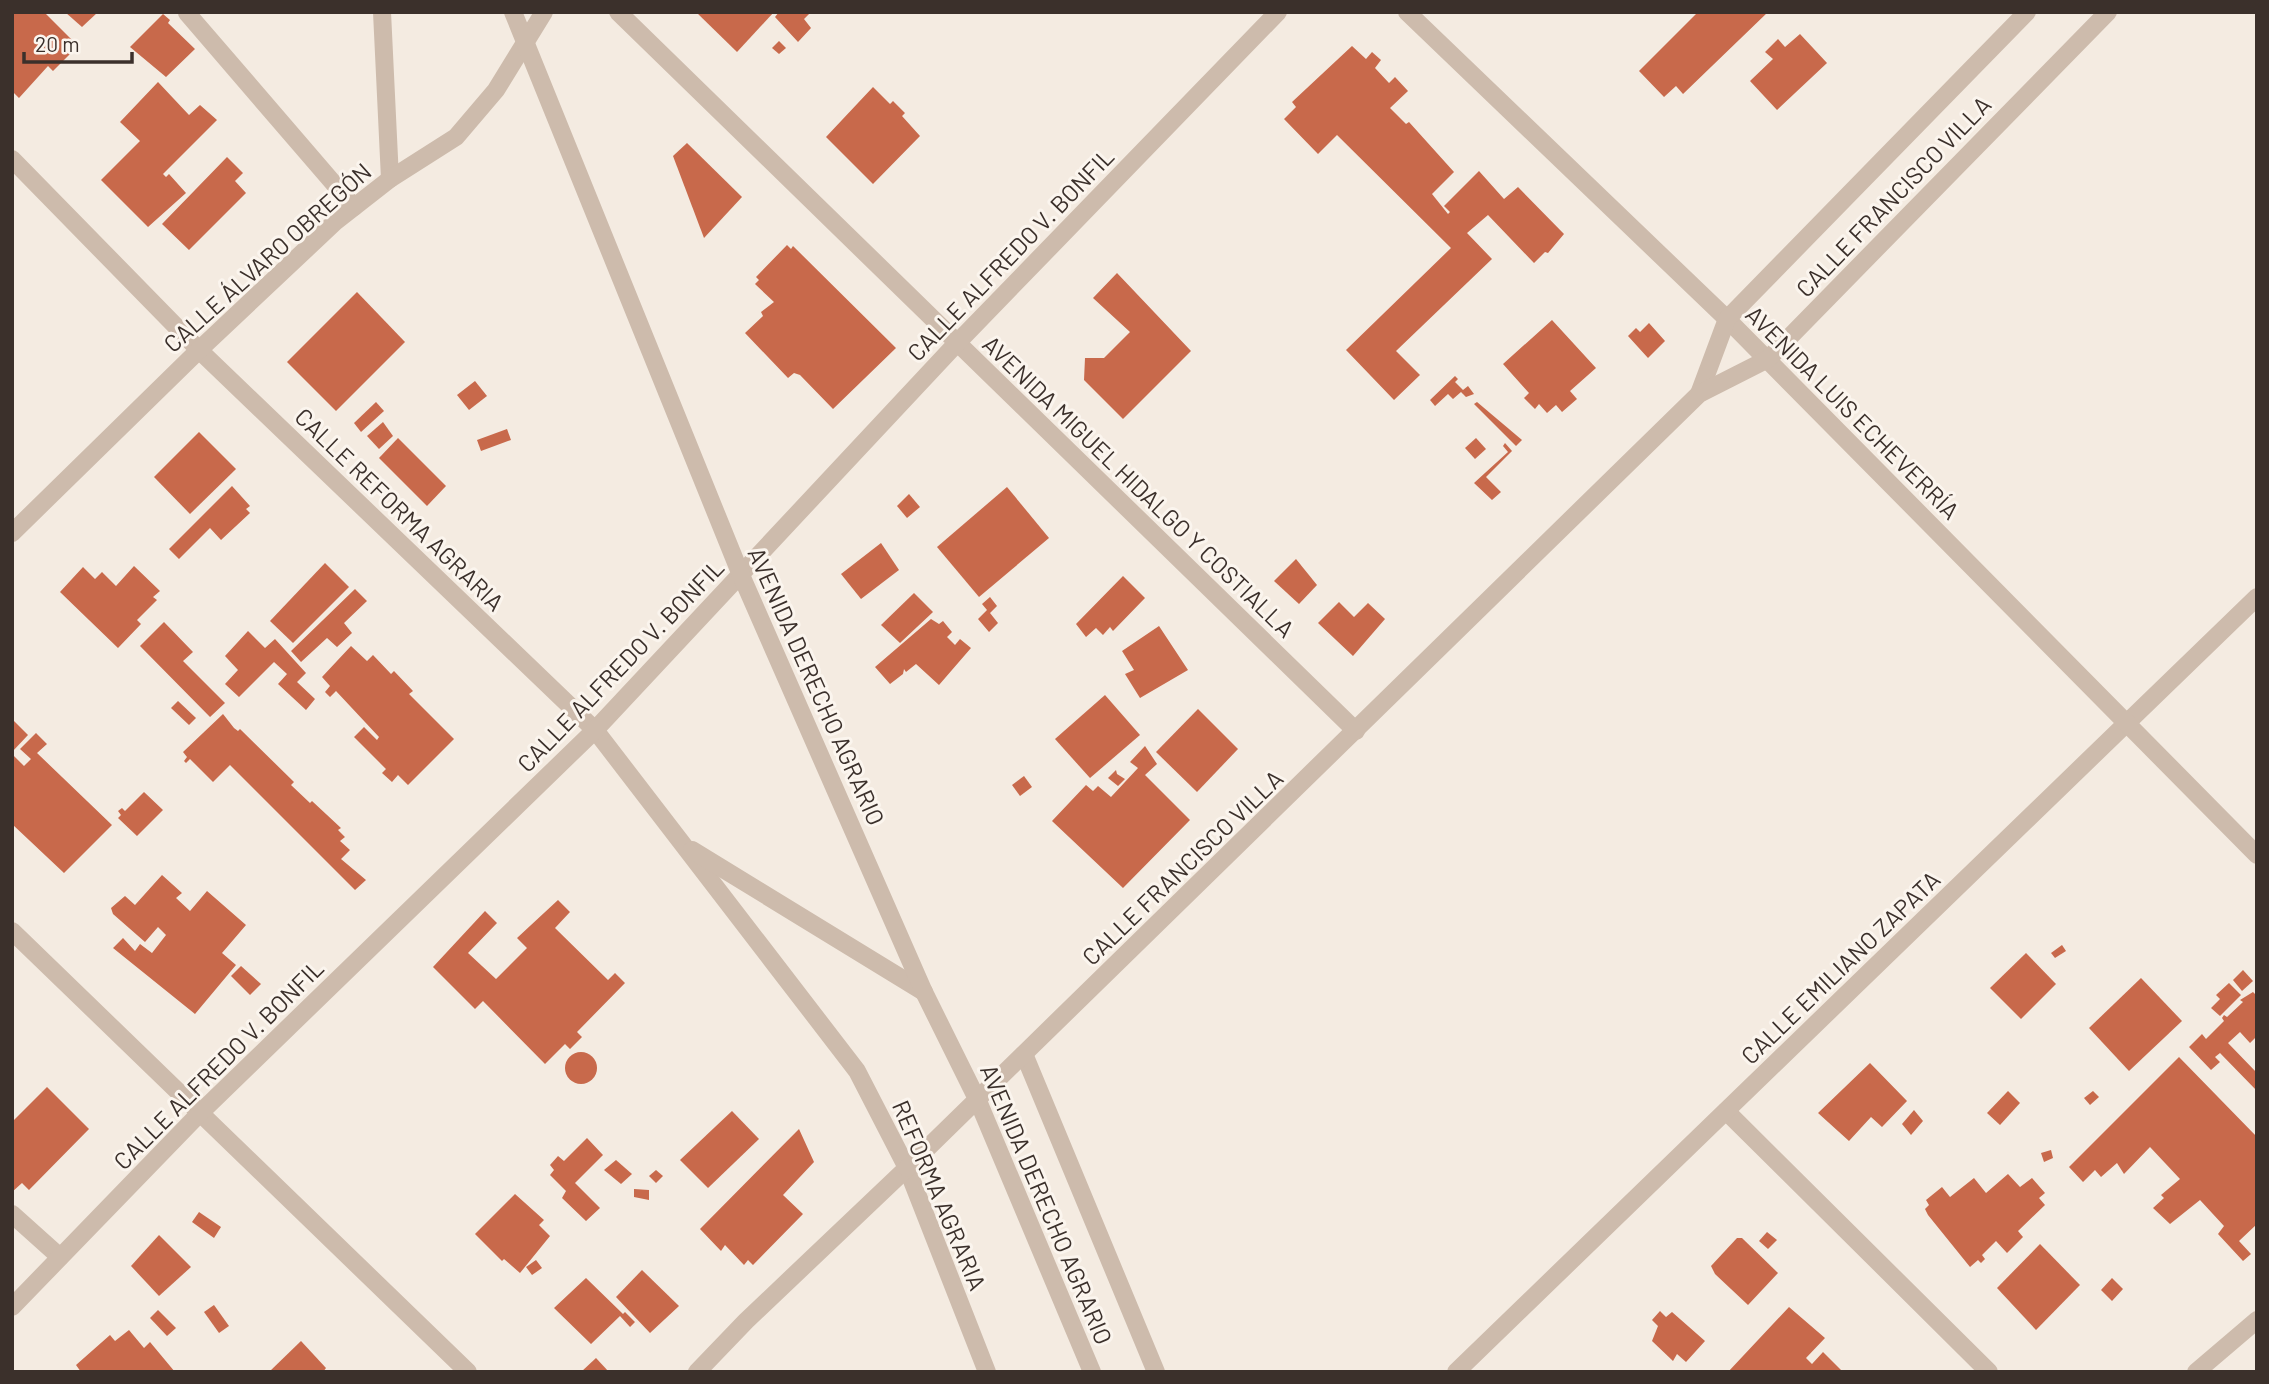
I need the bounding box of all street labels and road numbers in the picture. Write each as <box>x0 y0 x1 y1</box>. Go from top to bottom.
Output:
street label: CALLE FRANCISCO VILLA <box>1789 90 1997 302</box>
street label: CALLE ALFREDO V. BONFIL <box>901 142 1119 366</box>
street label: CALLE ÁLVARO OBREGÓN <box>157 156 377 358</box>
street label: AVENIDA LUIS ECHEVERRÍA <box>1740 299 1966 525</box>
street label: AVENIDA MIGUEL HIDALGO Y COSTIALLA <box>977 329 1301 643</box>
street label: CALLE REFORMA AGRARIA <box>290 402 510 616</box>
street label: AVENIDA DERECHO AGRARIO <box>742 542 892 830</box>
street label: CALLE ALFREDO V. BONFIL <box>511 553 729 777</box>
street label: CALLE FRANCISCO VILLA <box>1076 763 1288 971</box>
street label: CALLE EMILIANO ZAPATA <box>1735 864 1945 1070</box>
street label: CALLE ALFREDO V. BONFIL <box>107 953 329 1175</box>
street label: AVENIDA DERECHO AGRARIO <box>975 1060 1119 1348</box>
street label: REFORMA AGRARIA <box>887 1096 993 1294</box>

